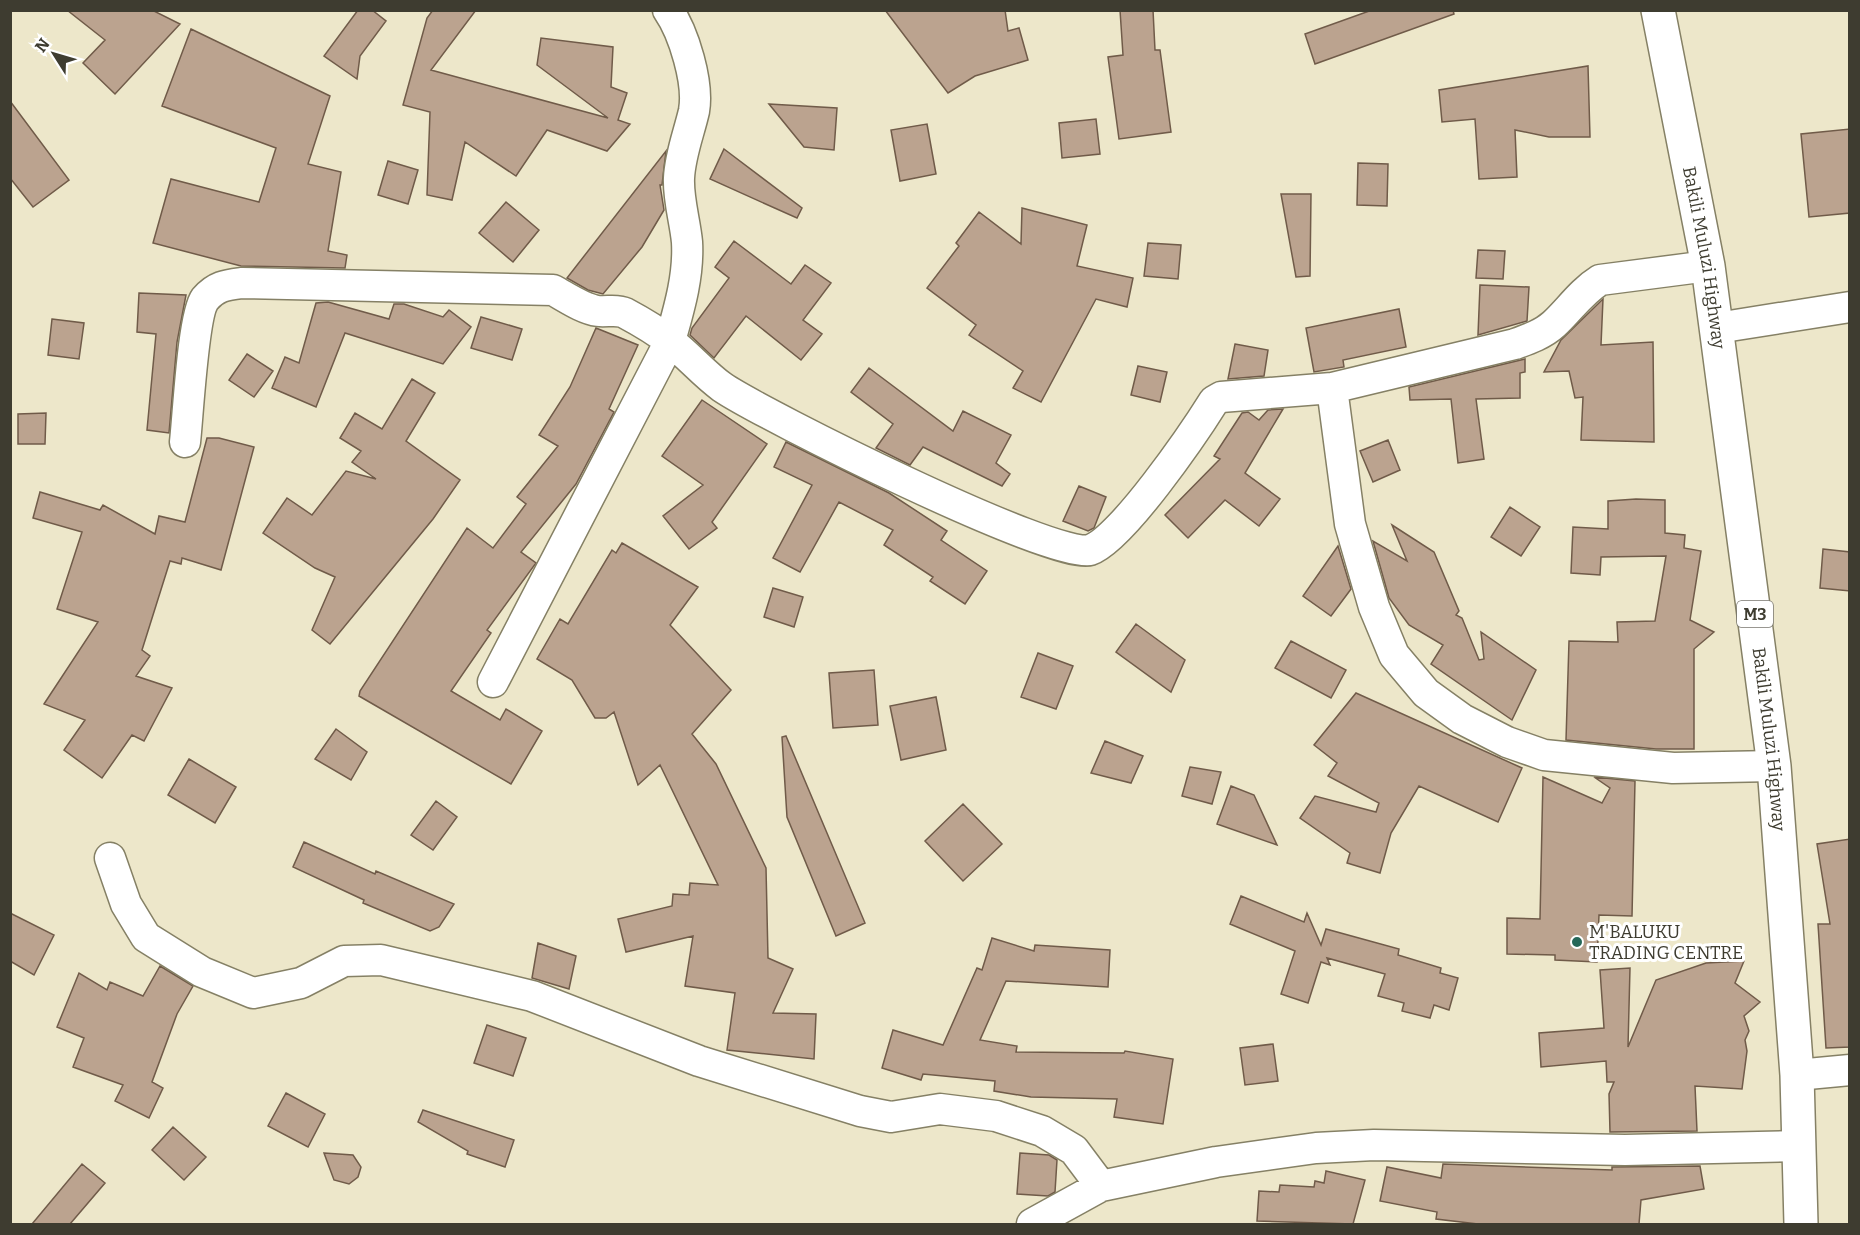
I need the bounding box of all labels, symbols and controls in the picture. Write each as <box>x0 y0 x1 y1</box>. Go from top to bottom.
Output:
north arrow <box>24 24 84 84</box>
text: N <box>31 35 54 56</box>
street label: Bakili Muluzi Highway <box>1678 165 1730 351</box>
road number: M3 <box>1737 601 1773 627</box>
street label: Bakili Muluzi Highway <box>1747 646 1790 832</box>
place label: M'BALUKU TRADING CENTRE <box>1589 921 1743 964</box>
marker: M'BALUKU TRADING CENTRE <box>1570 935 1584 949</box>

